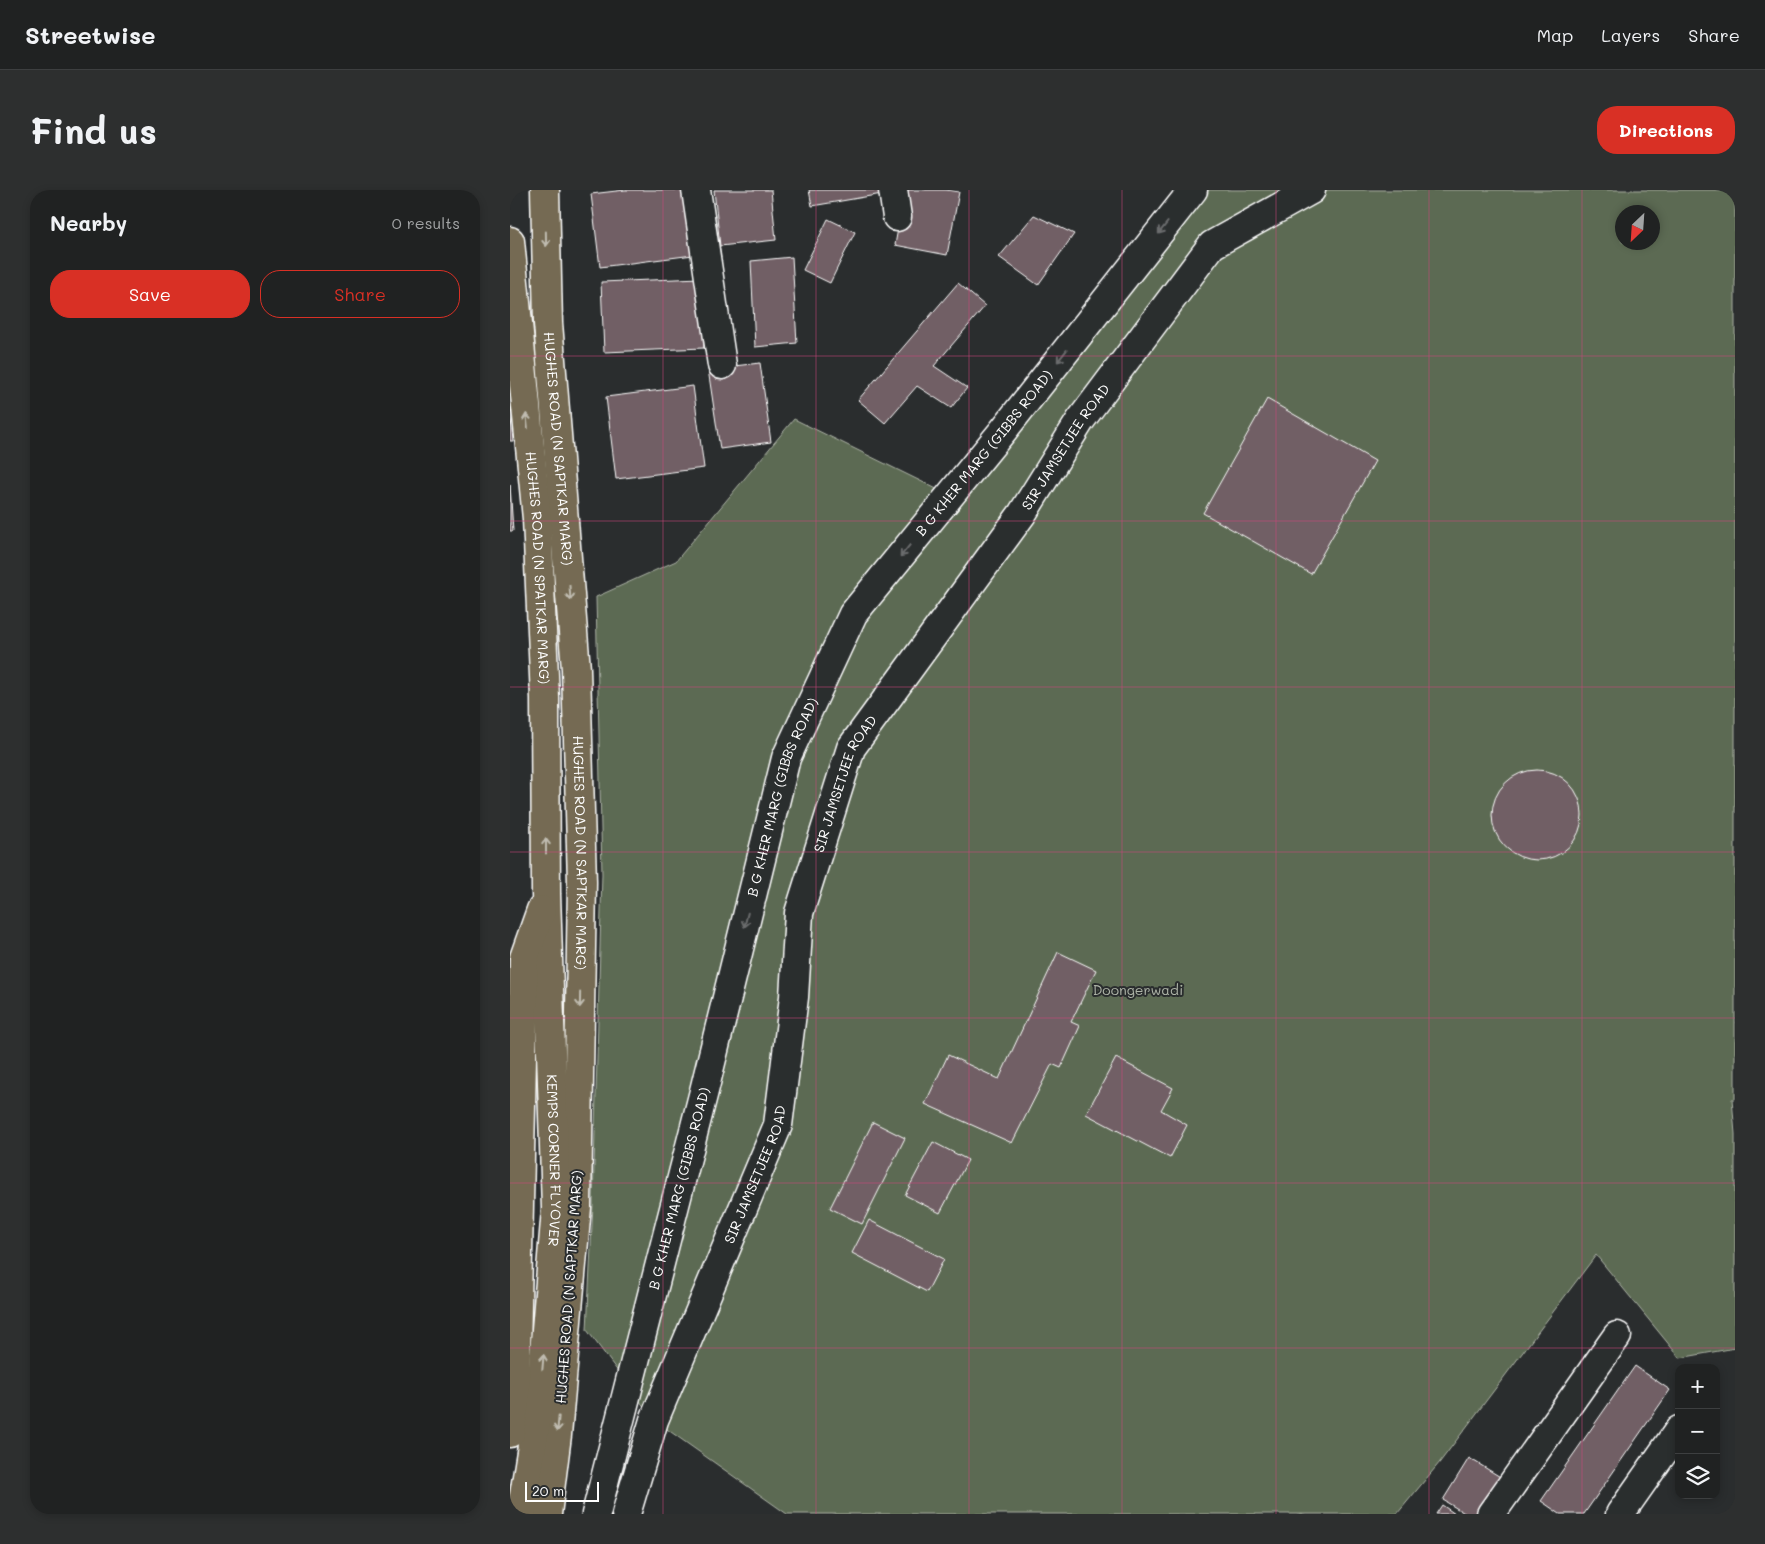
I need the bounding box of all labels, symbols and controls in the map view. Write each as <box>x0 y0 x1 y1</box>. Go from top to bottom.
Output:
text: Streetwise <box>25 19 155 50</box>
text: Map <box>1537 23 1573 47</box>
text: Layers <box>1601 23 1660 47</box>
text: Share <box>1688 23 1740 47</box>
button: Directions <box>1597 106 1735 154</box>
text: Find us <box>30 107 157 153</box>
north arrow <box>1615 205 1660 250</box>
text: Nearby <box>50 209 127 236</box>
text: 0 results <box>392 212 460 233</box>
one-way arrow <box>1157 221 1168 234</box>
one-way arrow <box>541 230 551 246</box>
button: Save <box>50 270 250 318</box>
button: Share <box>260 270 460 318</box>
street label: HUGHES ROAD (N SAPTKAR MARG) <box>540 331 578 566</box>
one-way arrow <box>1057 349 1068 362</box>
street label: B G KHER MARG (GIBBS ROAD) <box>911 366 1057 539</box>
street label: SIR JAMSETJEE ROAD <box>1017 380 1114 513</box>
one-way arrow <box>522 414 532 430</box>
street label: HUGHES ROAD (N SPATKAR MARG) <box>521 450 554 685</box>
one-way arrow <box>900 544 911 557</box>
one-way arrow <box>566 585 575 601</box>
street label: B G KHER MARG (GIBBS ROAD) <box>742 694 822 899</box>
street label: SIR JAMSETJEE ROAD <box>809 711 881 855</box>
street label: HUGHES ROAD (N SAPTKAR MARG) <box>569 735 592 970</box>
one-way arrow <box>541 838 551 854</box>
one-way arrow <box>741 911 750 927</box>
park label: Doongerwadi <box>1093 980 1183 999</box>
one-way arrow <box>576 992 585 1008</box>
street label: KEMPS CORNER FLYOVER <box>543 1074 566 1247</box>
street label: B G KHER MARG (GIBBS ROAD) <box>644 1085 714 1291</box>
street label: SIR JAMSETJEE ROAD <box>719 1104 789 1246</box>
street label: HUGHES ROAD (N SAPTKAR MARG) <box>551 1169 586 1404</box>
one-way arrow <box>539 1354 548 1370</box>
map controls <box>1675 1364 1720 1499</box>
button: + <box>1675 1364 1720 1409</box>
button: − <box>1675 1409 1720 1454</box>
one-way arrow <box>553 1416 563 1432</box>
button: layers <box>1675 1454 1720 1499</box>
scale bar <box>525 1479 599 1502</box>
text: 20 m <box>532 1481 564 1500</box>

